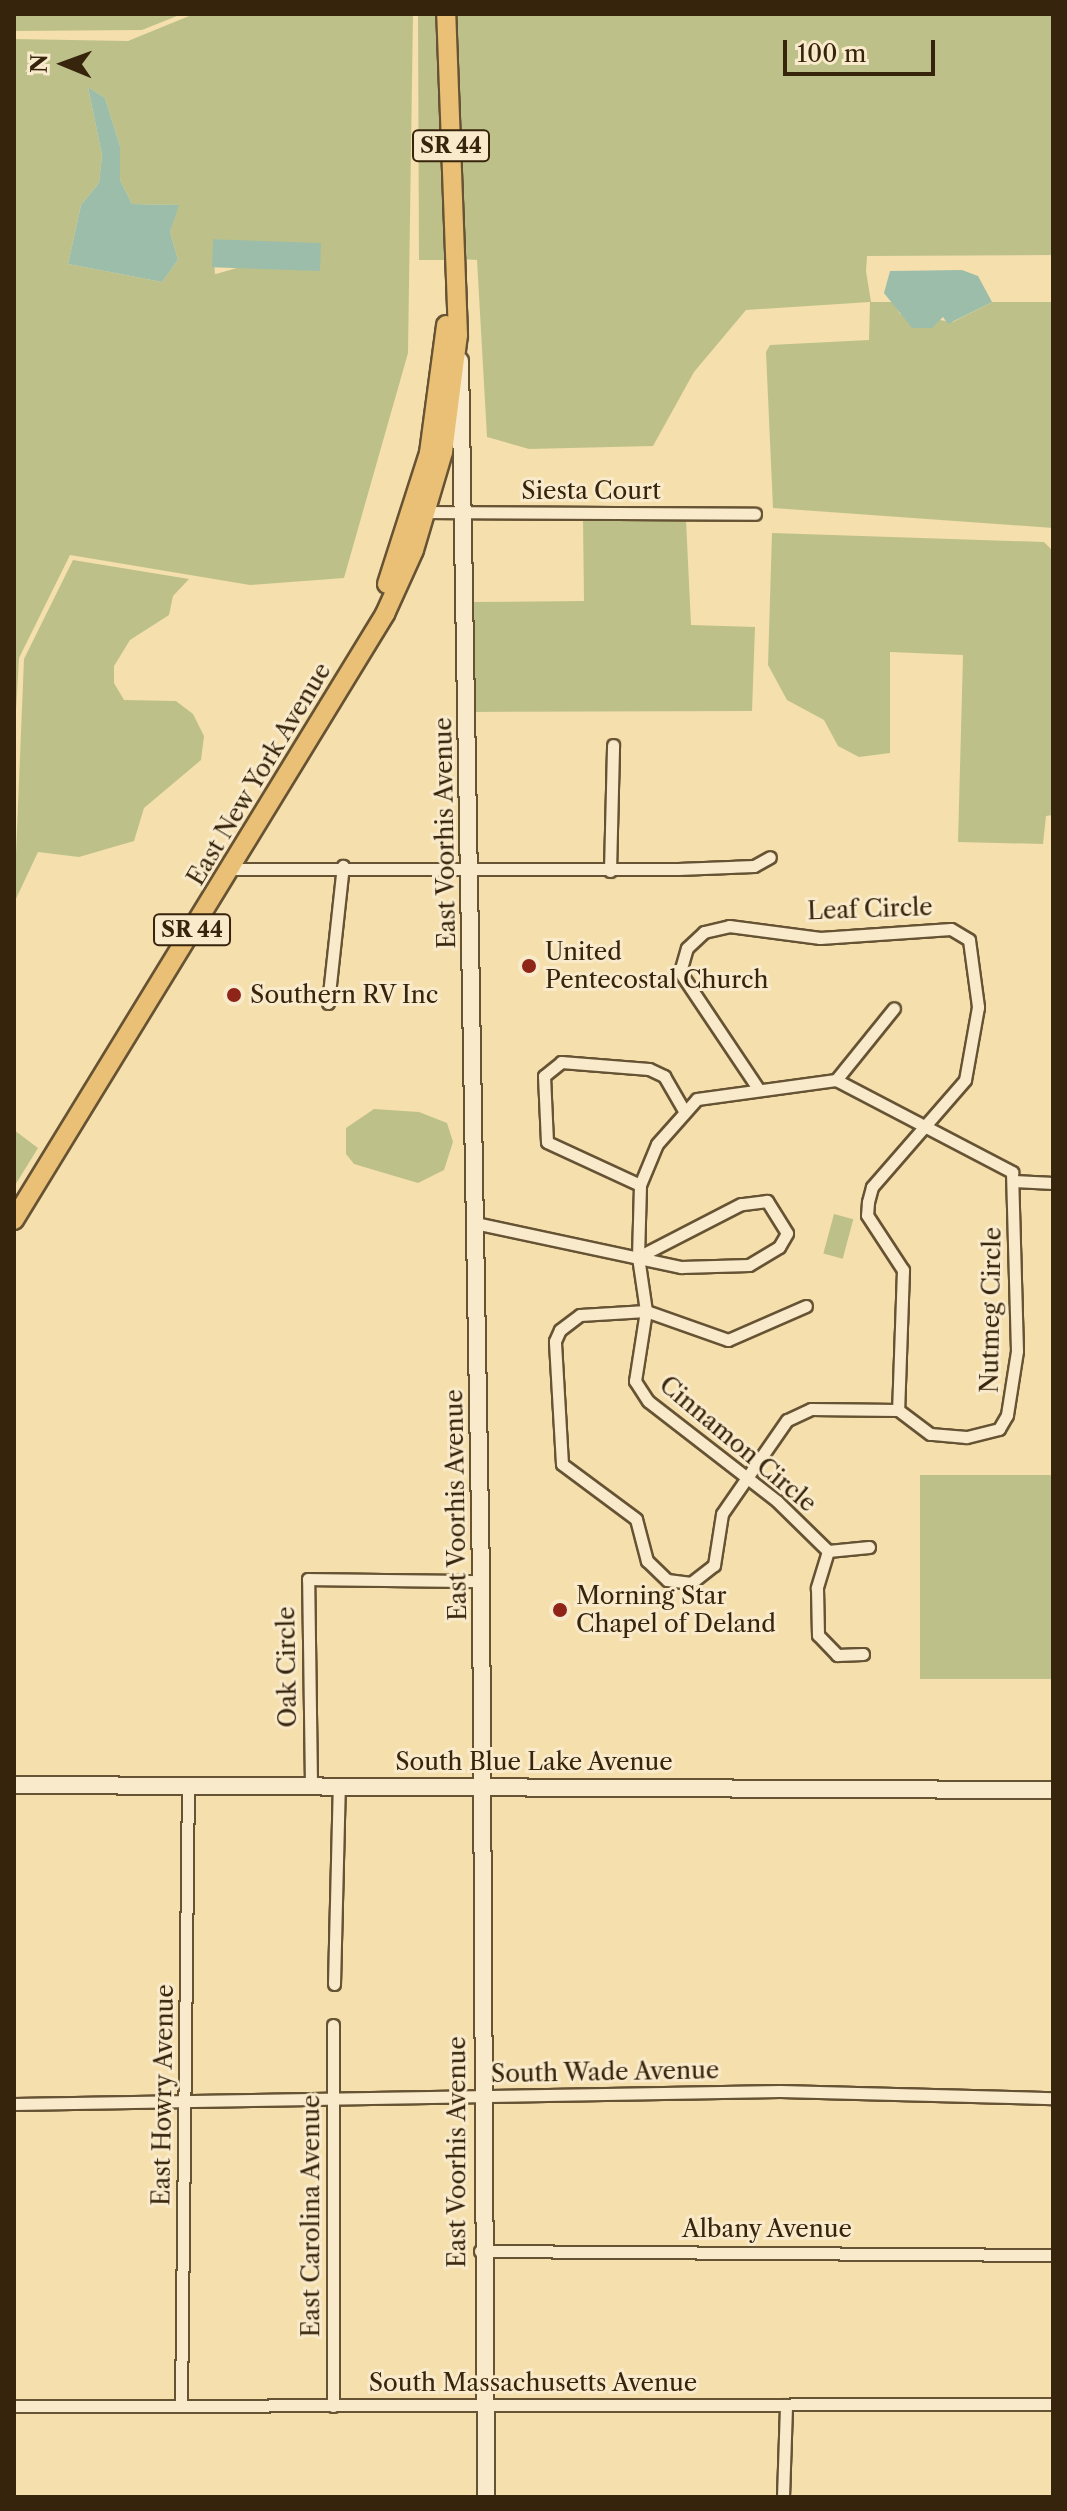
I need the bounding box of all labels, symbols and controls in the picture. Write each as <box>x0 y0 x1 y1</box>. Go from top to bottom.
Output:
north arrow <box>24 24 104 104</box>
scale bar <box>787 24 939 74</box>
text: 100 m <box>797 39 866 68</box>
text: N <box>26 54 53 73</box>
road number: SR 44 <box>411 128 491 164</box>
street label: Siesta Court <box>521 477 661 505</box>
street label: East New York Avenue <box>180 656 338 892</box>
street label: East Voorhis Avenue <box>429 716 461 950</box>
street label: Leaf Circle <box>807 892 933 926</box>
road number: SR 44 <box>152 912 232 948</box>
place label: United Pentecostal Church <box>545 938 769 994</box>
marker: United Pentecostal Church <box>520 957 538 975</box>
place label: Southern RV Inc <box>250 981 439 1009</box>
marker: Southern RV Inc <box>225 986 243 1004</box>
street label: Nutmeg Circle <box>975 1227 1007 1393</box>
street label: Cinnamon Circle <box>654 1370 822 1518</box>
street label: East Voorhis Avenue <box>440 1388 472 1622</box>
place label: Morning Star Chapel of Deland <box>576 1582 776 1638</box>
marker: Morning Star Chapel of Deland <box>551 1601 569 1619</box>
street label: Oak Circle <box>272 1606 302 1728</box>
street label: South Blue Lake Avenue <box>395 1748 673 1776</box>
street label: East Howry Avenue <box>147 1983 179 2207</box>
street label: East Voorhis Avenue <box>443 2035 471 2269</box>
street label: South Wade Avenue <box>490 2056 720 2088</box>
street label: East Carolina Avenue <box>297 2094 325 2338</box>
street label: Albany Avenue <box>681 2215 853 2243</box>
street label: South Massachusetts Avenue <box>368 2369 698 2397</box>

